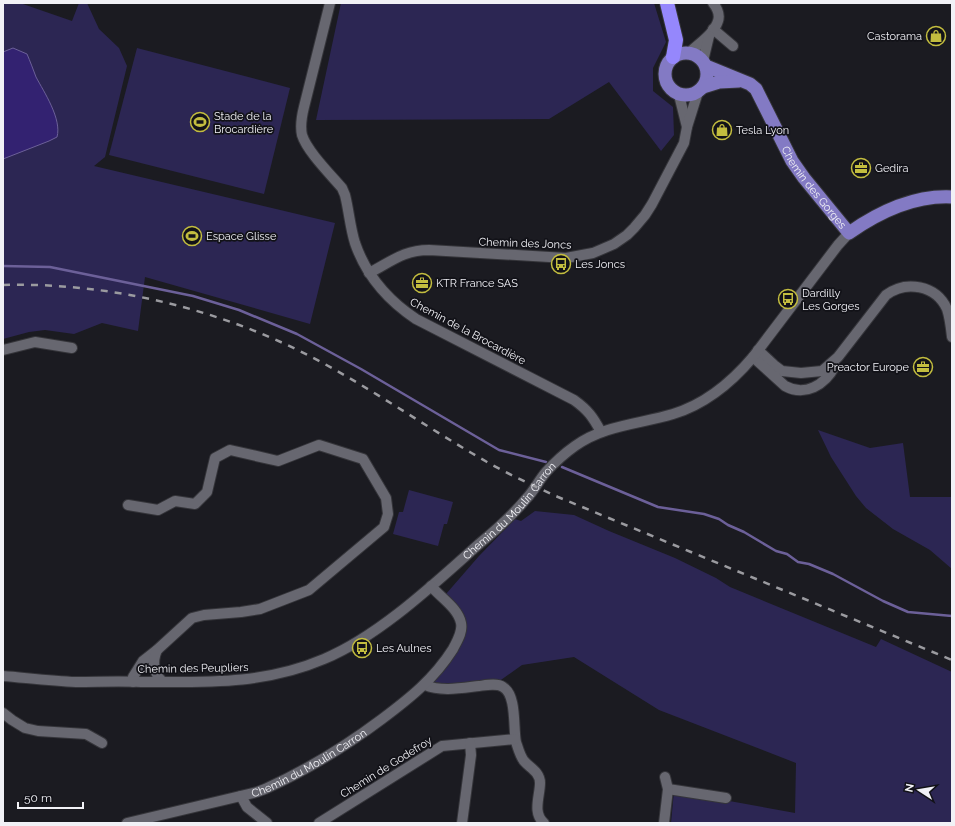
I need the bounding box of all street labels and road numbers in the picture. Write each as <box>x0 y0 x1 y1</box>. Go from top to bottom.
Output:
street label: Chemin des Gorges <box>779 144 849 232</box>
street label: Chemin des Joncs <box>478 235 572 252</box>
street label: Chemin de la Brocardière <box>408 295 528 368</box>
street label: Chemin du Moulin Carron <box>460 460 559 562</box>
street label: Chemin des Peupliers <box>137 661 249 676</box>
street label: Chemin du Moulin Carron <box>250 726 369 800</box>
street label: Chemin de Godefroy <box>338 734 434 801</box>

